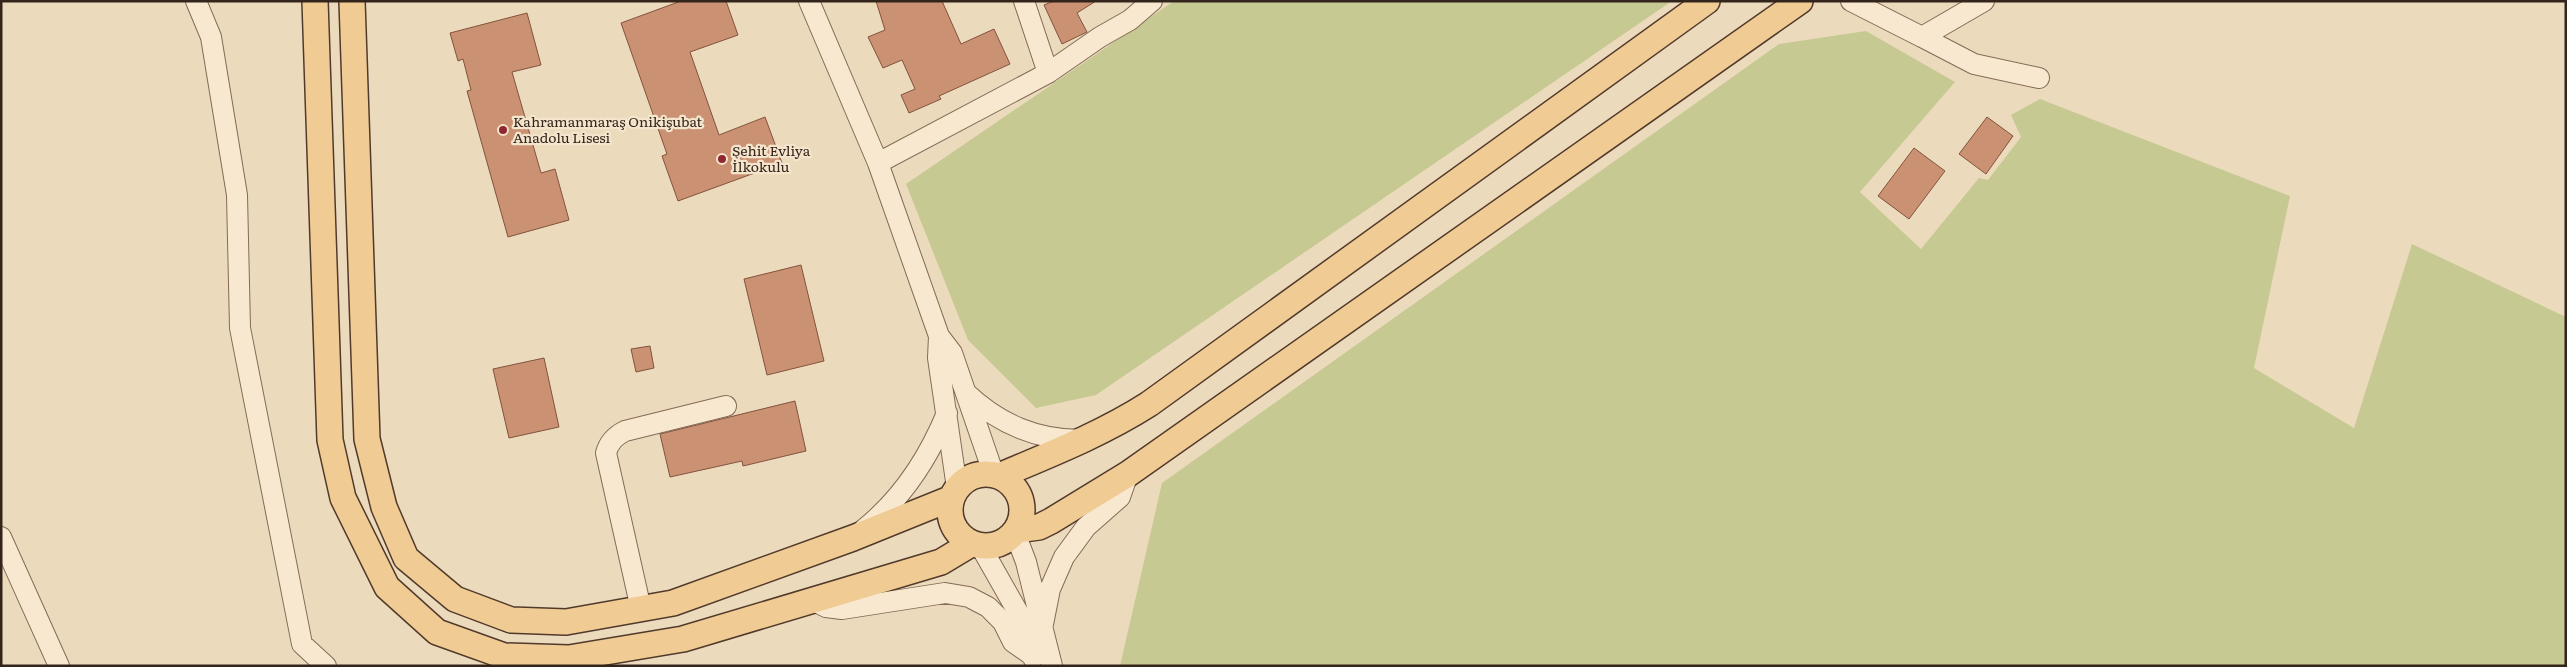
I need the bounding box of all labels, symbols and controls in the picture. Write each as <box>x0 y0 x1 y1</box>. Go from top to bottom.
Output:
place label: Kahramanmaraş Onikişubat Anadolu Lisesi <box>513 111 703 147</box>
marker: Kahramanmaraş Onikişubat Anadolu Lisesi <box>497 124 509 136</box>
place label: Şehit Evliya İlkokulu <box>732 140 811 176</box>
marker: Şehit Evliya İlkokulu <box>716 153 728 165</box>

